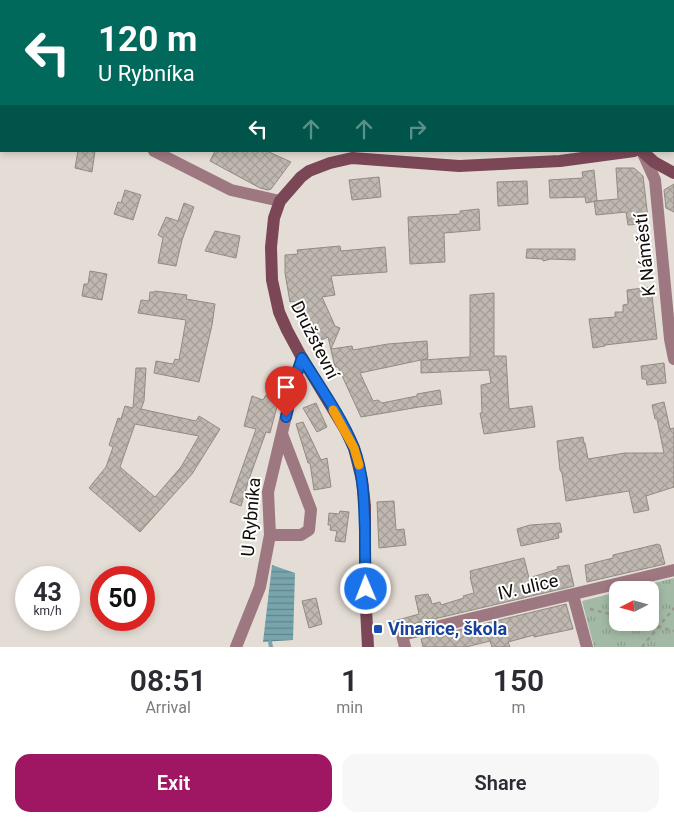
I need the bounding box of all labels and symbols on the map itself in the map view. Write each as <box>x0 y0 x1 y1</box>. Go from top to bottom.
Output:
street label: K Náměstí <box>630 212 659 298</box>
street label: Družstevní <box>287 297 344 383</box>
pin <box>265 366 307 417</box>
street label: U Rybníka <box>237 477 264 557</box>
position arrow <box>339 562 391 614</box>
speed limit sign: 50 <box>90 566 155 631</box>
street label: IV. ulice <box>496 569 560 604</box>
north arrow <box>609 581 659 631</box>
place label: Vinařice, škola <box>388 618 507 639</box>
marker: Vinařice, škola <box>372 623 384 635</box>

